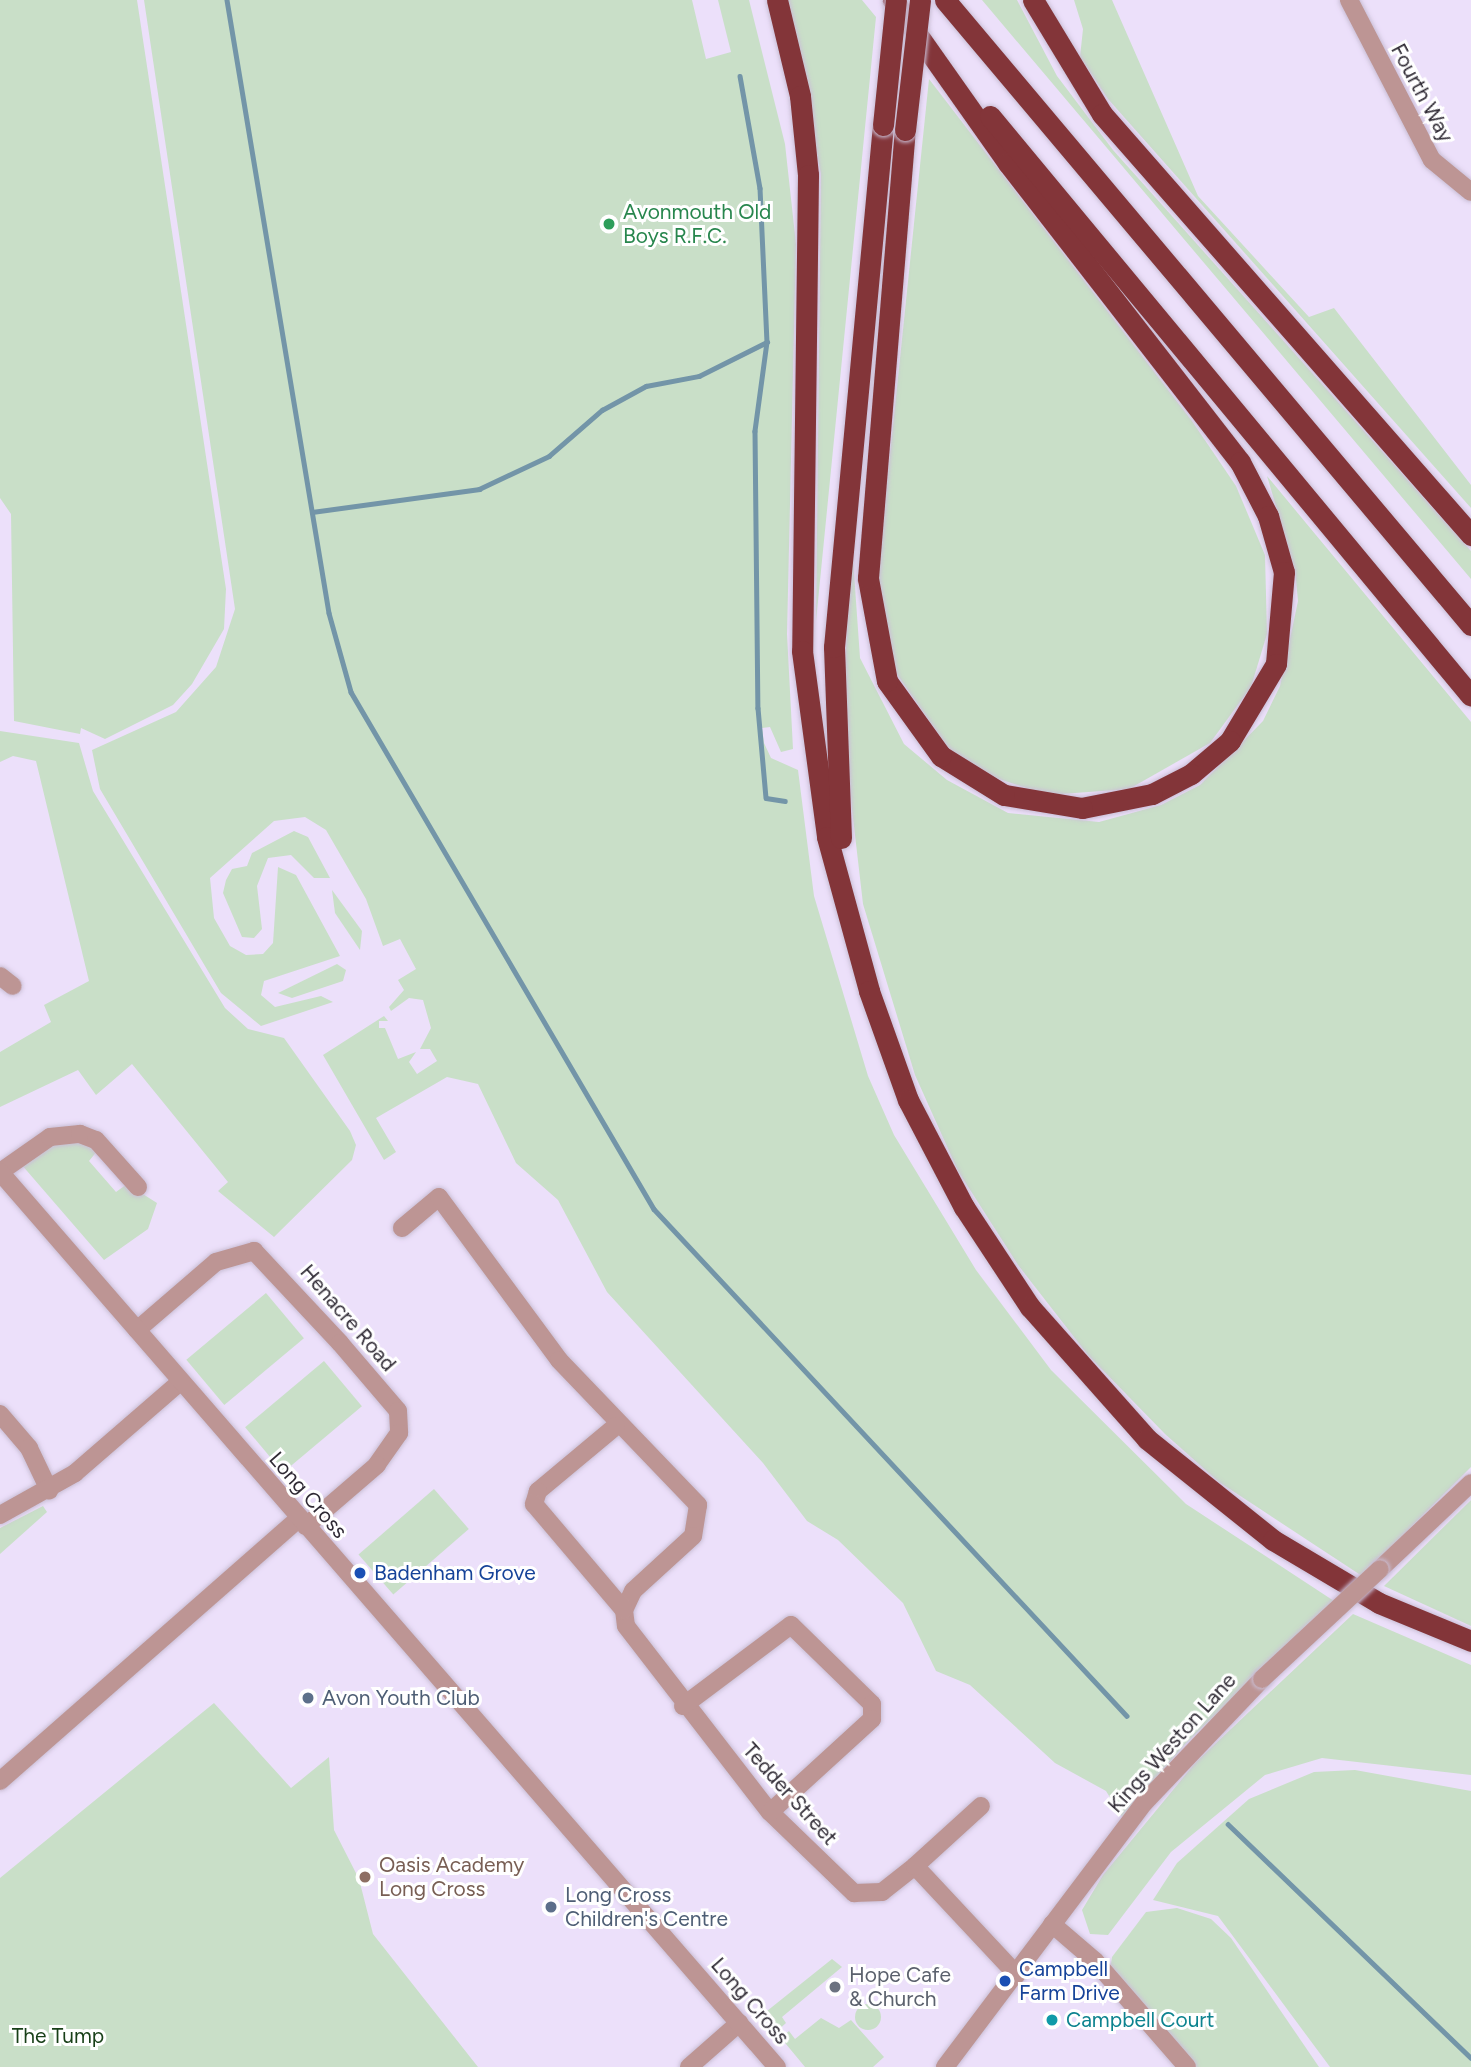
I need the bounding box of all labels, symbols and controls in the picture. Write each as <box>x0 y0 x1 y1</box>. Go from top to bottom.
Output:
street label: Fourth Way <box>1386 39 1458 147</box>
place label: Avonmouth Old Boys R.F.C. <box>623 199 771 249</box>
marker: Avonmouth Old Boys R.F.C. <box>601 216 617 232</box>
street label: Henacre Road <box>295 1260 401 1376</box>
street label: Long Cross <box>264 1447 352 1543</box>
place label: Badenham Grove <box>374 1560 536 1586</box>
marker: Badenham Grove <box>352 1565 368 1581</box>
street label: Kings Weston Lane <box>1103 1668 1241 1818</box>
place label: Avon Youth Club <box>322 1685 480 1711</box>
marker: Avon Youth Club <box>300 1690 316 1706</box>
street label: Tedder Street <box>738 1738 842 1850</box>
place label: Oasis Academy Long Cross <box>379 1852 524 1902</box>
marker: Oasis Academy Long Cross <box>357 1869 373 1885</box>
place label: Long Cross Children's Centre <box>565 1882 728 1932</box>
marker: Long Cross Children's Centre <box>543 1899 559 1915</box>
street label: Long Cross <box>706 1953 794 2049</box>
place label: Campbell Farm Drive <box>1019 1956 1120 2006</box>
place label: Hope Cafe & Church <box>849 1962 951 2012</box>
marker: Campbell Farm Drive <box>997 1973 1013 1989</box>
marker: Hope Cafe & Church <box>827 1979 843 1995</box>
place label: Campbell Court <box>1066 2007 1214 2033</box>
marker: Campbell Court <box>1044 2012 1060 2028</box>
park label: The Tump <box>12 2023 104 2049</box>

